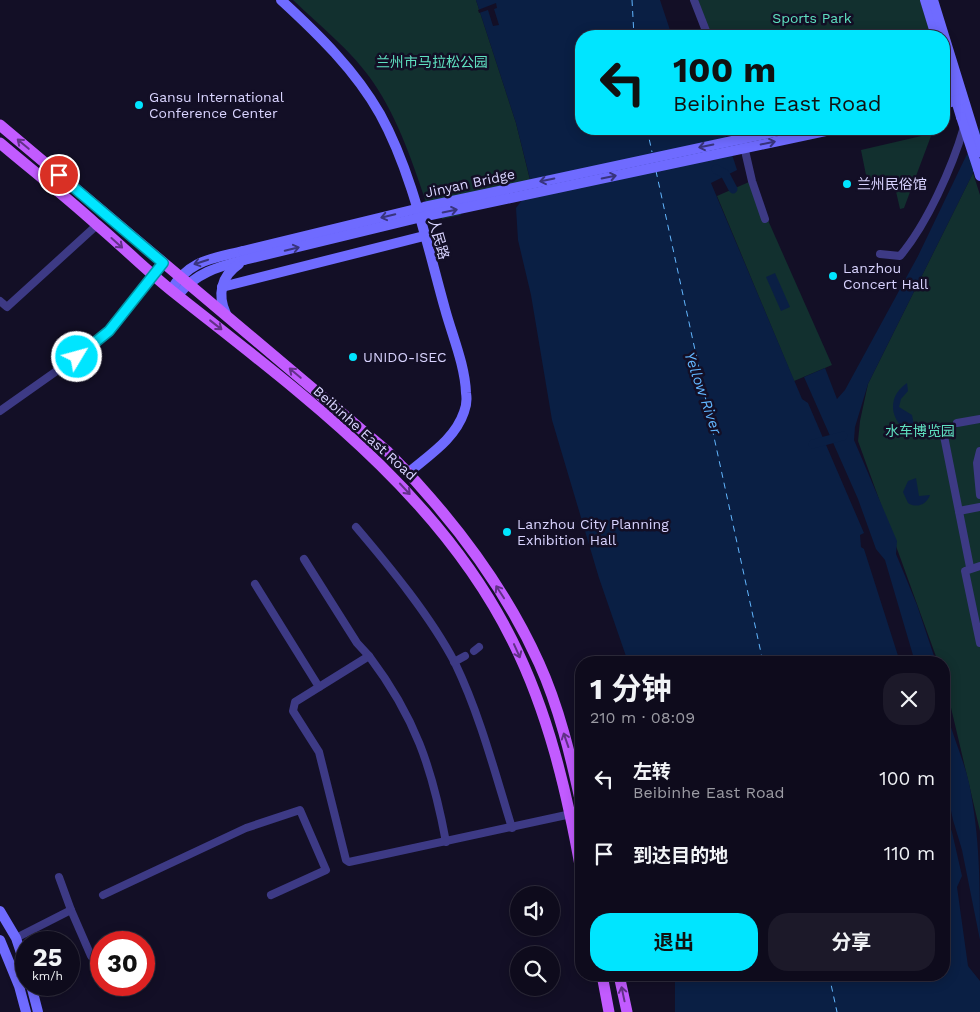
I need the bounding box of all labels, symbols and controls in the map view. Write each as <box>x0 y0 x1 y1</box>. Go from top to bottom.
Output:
park label: Sports Park <box>772 10 852 26</box>
text: 100 m <box>673 49 776 91</box>
icon: left <box>590 50 655 115</box>
park label: 兰州市马拉松公园 <box>376 54 488 70</box>
place label: Gansu International Conference Center <box>149 89 285 121</box>
text: Beibinhe East Road <box>673 91 882 116</box>
marker: Gansu International Conference Center <box>133 99 145 111</box>
one-way arrow <box>759 138 775 147</box>
one-way arrow <box>17 139 30 150</box>
one-way arrow <box>698 142 714 151</box>
pin <box>38 154 80 196</box>
icon: arrive <box>45 161 73 189</box>
street label: Jinyan Bridge <box>424 166 516 200</box>
one-way arrow <box>600 172 616 181</box>
one-way arrow <box>539 176 555 186</box>
place label: 兰州民俗馆 <box>857 176 927 192</box>
marker: 兰州民俗馆 <box>841 178 853 190</box>
one-way arrow <box>441 206 457 215</box>
one-way arrow <box>381 211 397 221</box>
street label: 人民路 <box>426 217 452 261</box>
one-way arrow <box>111 237 124 249</box>
one-way arrow <box>283 244 299 253</box>
one-way arrow <box>194 258 210 268</box>
place label: Lanzhou Concert Hall <box>843 260 929 292</box>
marker: Lanzhou Concert Hall <box>827 270 839 282</box>
one-way arrow <box>209 320 222 331</box>
position arrow <box>50 330 102 382</box>
place label: UNIDO-ISEC <box>363 349 446 365</box>
water label: Yellow River <box>681 350 726 438</box>
marker: UNIDO-ISEC <box>347 351 359 363</box>
one-way arrow <box>288 367 301 378</box>
street label: Beibinhe East Road <box>310 383 420 483</box>
park label: 水车博览园 <box>885 423 955 439</box>
one-way arrow <box>399 482 411 495</box>
place label: Lanzhou City Planning Exhibition Hall <box>517 516 669 548</box>
marker: Lanzhou City Planning Exhibition Hall <box>501 526 513 538</box>
one-way arrow <box>495 585 505 599</box>
one-way arrow <box>513 643 522 658</box>
text: 1 分钟 <box>590 671 672 706</box>
button: close <box>883 673 935 725</box>
text: 210 m · 08:09 <box>590 708 695 727</box>
one-way arrow <box>560 732 570 748</box>
text: 左转 <box>633 760 671 783</box>
icon: left <box>590 765 618 793</box>
text: 100 m <box>879 767 935 790</box>
text: Beibinhe East Road <box>633 783 785 802</box>
icon: arrive <box>590 840 618 868</box>
text: 110 m <box>884 842 935 865</box>
text: 到达目的地 <box>633 844 728 867</box>
map controls <box>510 886 560 996</box>
button: sound <box>510 886 560 936</box>
button: 退出 <box>590 913 758 971</box>
button: 分享 <box>768 913 935 971</box>
speed limit sign: 30 <box>90 931 155 996</box>
text: 25 <box>33 943 62 972</box>
button: search <box>510 946 560 996</box>
text: km/h <box>32 969 63 983</box>
one-way arrow <box>618 986 627 1002</box>

